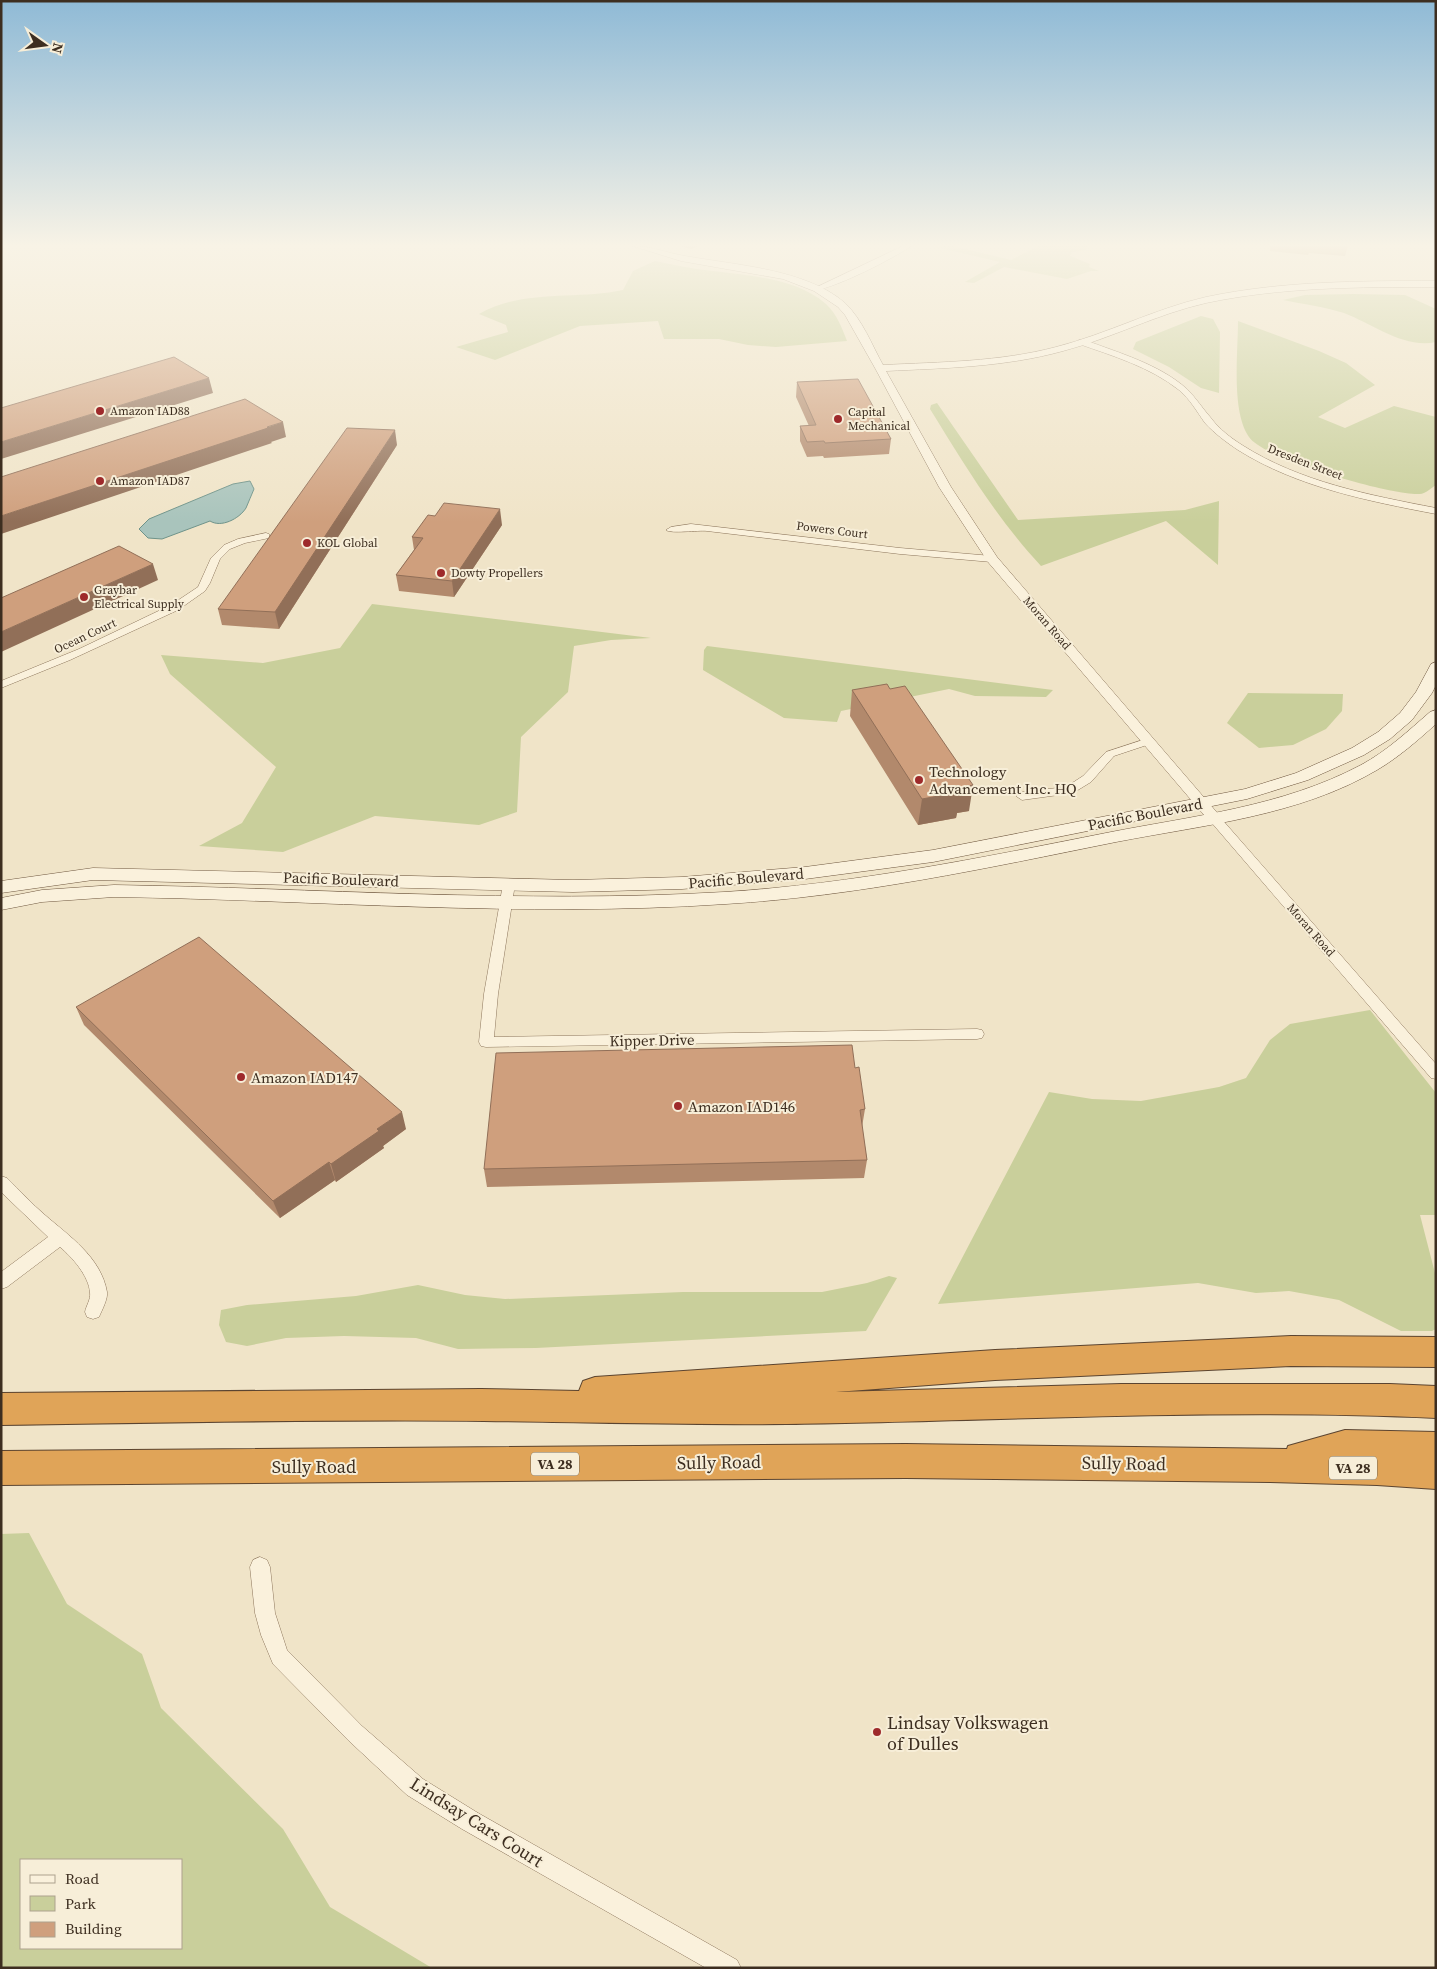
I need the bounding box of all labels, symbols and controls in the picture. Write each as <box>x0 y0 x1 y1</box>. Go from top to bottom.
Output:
north arrow <box>20 20 70 70</box>
text: N <box>47 41 69 56</box>
place label: Amazon IAD88 <box>110 403 190 419</box>
place label: Capital Mechanical <box>848 404 911 434</box>
marker: Amazon IAD88 <box>94 405 106 417</box>
marker: Capital Mechanical <box>832 413 844 425</box>
street label: Dresden Street <box>1265 440 1345 484</box>
place label: Amazon IAD87 <box>110 473 190 489</box>
marker: Amazon IAD87 <box>94 475 106 487</box>
street label: Powers Court <box>795 518 869 542</box>
place label: KOL Global <box>317 535 378 551</box>
marker: KOL Global <box>301 537 313 549</box>
place label: Dowty Propellers <box>451 565 543 581</box>
marker: Dowty Propellers <box>435 567 447 579</box>
place label: Graybar Electrical Supply <box>94 582 185 612</box>
marker: Graybar Electrical Supply <box>78 591 90 603</box>
street label: Moran Road <box>1019 593 1075 653</box>
street label: Ocean Court <box>51 615 119 657</box>
place label: Technology Advancement Inc. HQ <box>929 761 1077 799</box>
marker: Technology Advancement Inc. HQ <box>913 774 925 786</box>
street label: Pacific Boulevard <box>1086 793 1204 835</box>
street label: Pacific Boulevard <box>687 862 805 894</box>
street label: Pacific Boulevard <box>283 866 400 892</box>
street label: Moran Road <box>1283 900 1339 960</box>
street label: Kipper Drive <box>609 1029 695 1051</box>
place label: Amazon IAD147 <box>251 1067 358 1088</box>
marker: Amazon IAD147 <box>235 1071 247 1083</box>
place label: Amazon IAD146 <box>688 1096 795 1117</box>
marker: Amazon IAD146 <box>672 1100 684 1112</box>
street label: Sully Road <box>677 1449 761 1475</box>
street label: Sully Road <box>1082 1450 1166 1476</box>
road number: VA 28 <box>531 1452 579 1476</box>
street label: Sully Road <box>272 1454 356 1479</box>
road number: VA 28 <box>1329 1456 1377 1480</box>
place label: Lindsay Volkswagen of Dulles <box>887 1710 1049 1756</box>
marker: Lindsay Volkswagen of Dulles <box>871 1726 883 1738</box>
street label: Lindsay Cars Court <box>406 1771 548 1873</box>
legend <box>20 1859 182 1949</box>
text: Road <box>65 1868 99 1889</box>
text: Park <box>65 1893 97 1914</box>
text: Building <box>65 1918 122 1939</box>

